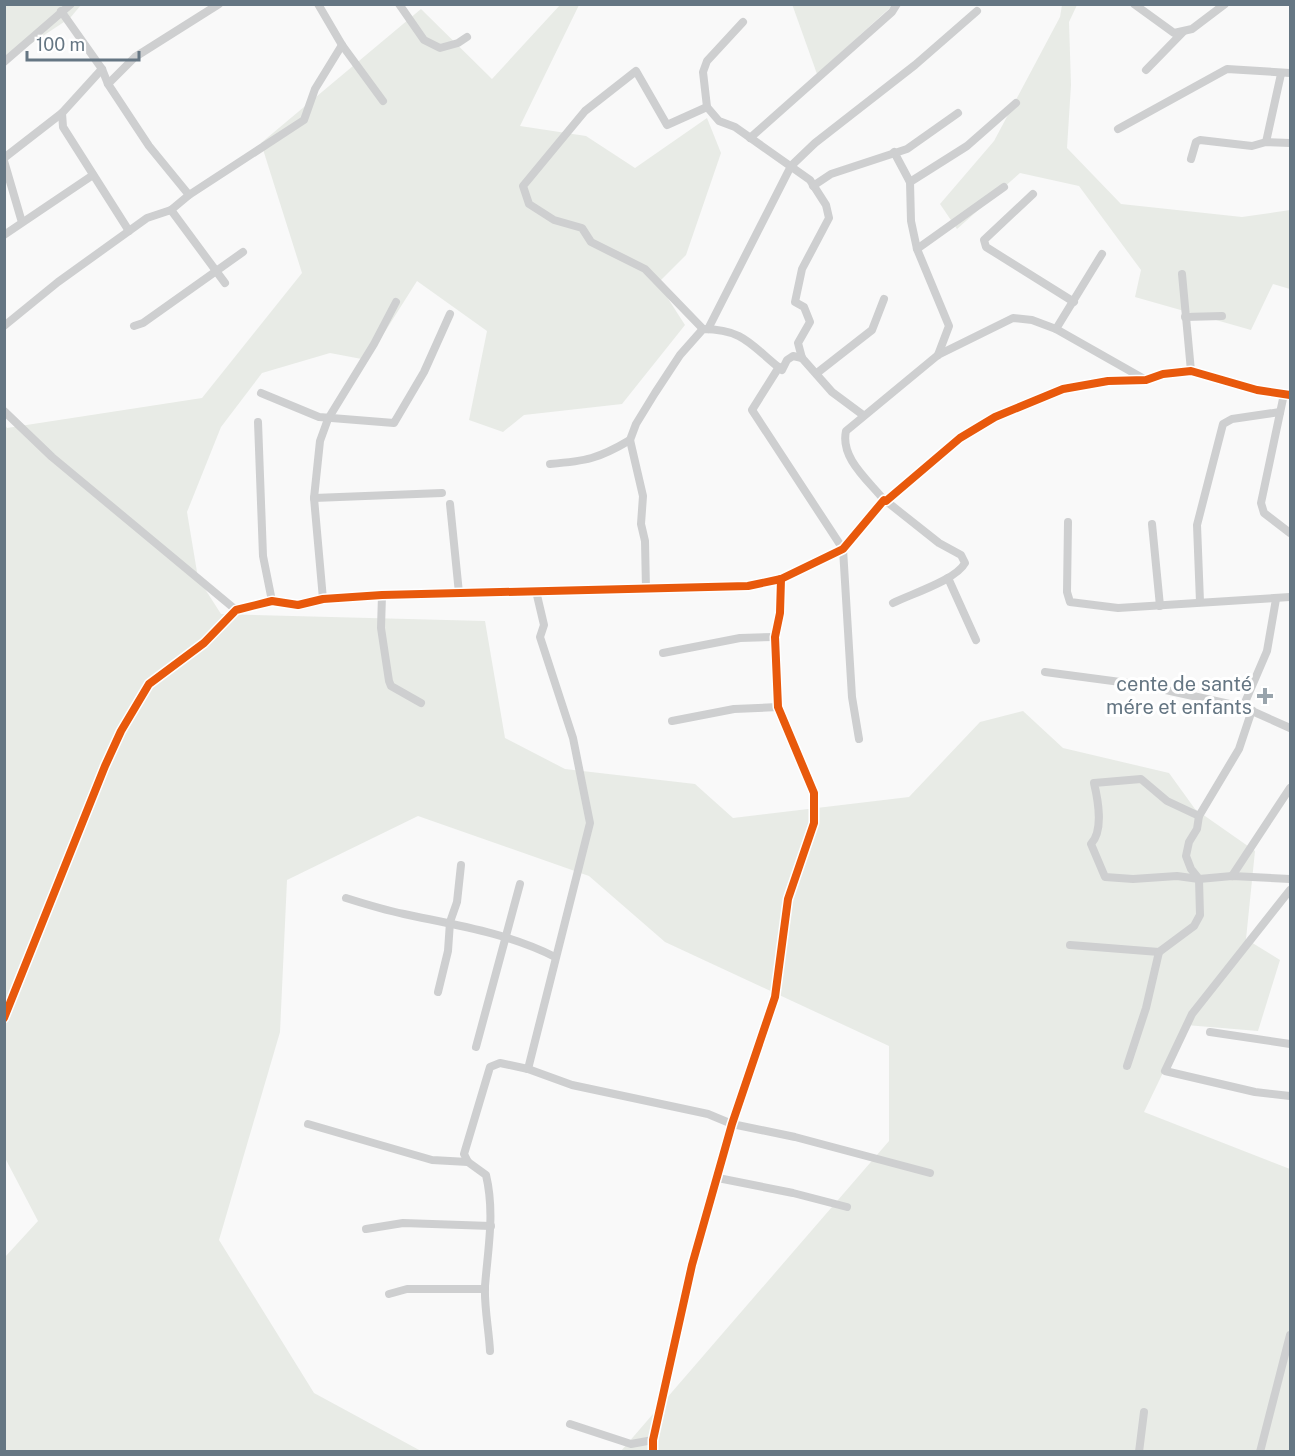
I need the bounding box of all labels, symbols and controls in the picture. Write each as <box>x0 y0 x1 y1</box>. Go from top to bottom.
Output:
scale bar <box>27 24 140 62</box>
text: 100 m <box>36 34 85 55</box>
place label: cente de santé mére et enfants <box>1106 672 1252 719</box>
marker: cente de santé mére et enfants <box>1256 687 1274 705</box>

